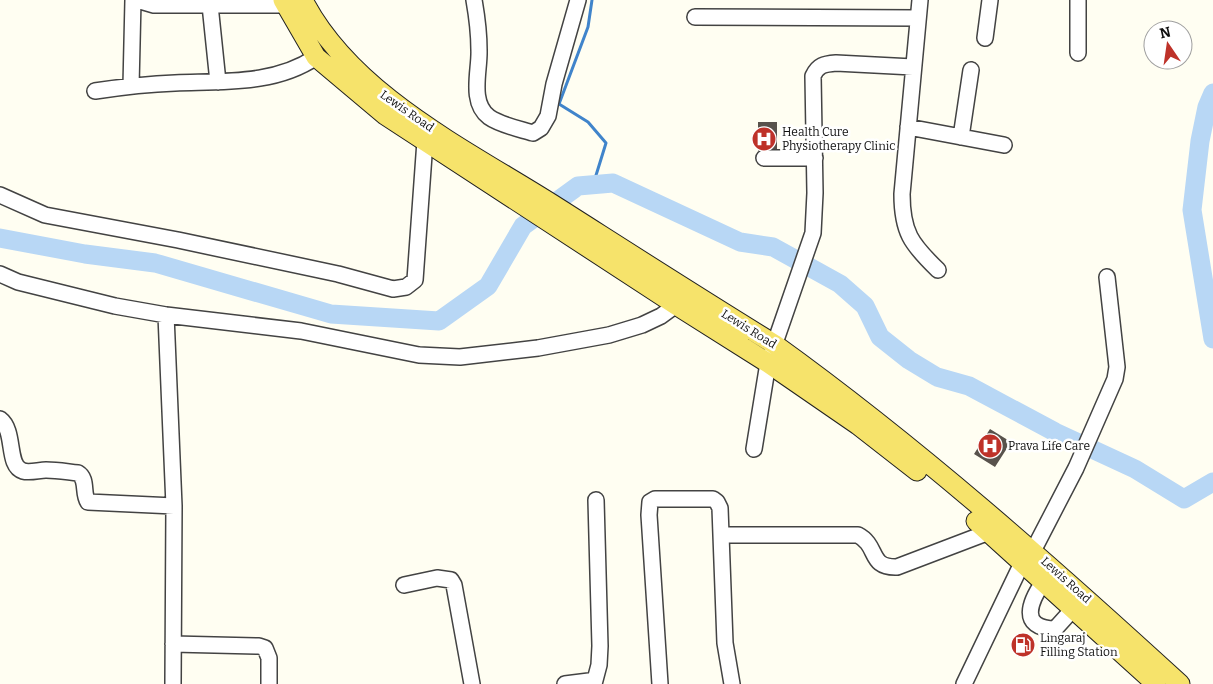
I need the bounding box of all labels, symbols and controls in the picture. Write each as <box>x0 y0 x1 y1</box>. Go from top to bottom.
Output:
north arrow <box>1143 20 1193 70</box>
text: N <box>1158 23 1173 42</box>
street label: Lewis Road <box>377 87 437 135</box>
place label: Health Cure Physiotherapy Clinic <box>782 125 896 153</box>
hospital icon: Health Cure Physiotherapy Clinic <box>751 126 777 152</box>
street label: Lewis Road <box>719 307 779 351</box>
hospital icon: Prava Life Care <box>977 433 1003 459</box>
place label: Prava Life Care <box>1008 439 1090 453</box>
street label: Lewis Road <box>1038 554 1094 606</box>
place label: Lingaraj Filling Station <box>1040 631 1118 659</box>
fuel station icon: Lingaraj Filling Station <box>1010 632 1036 658</box>

